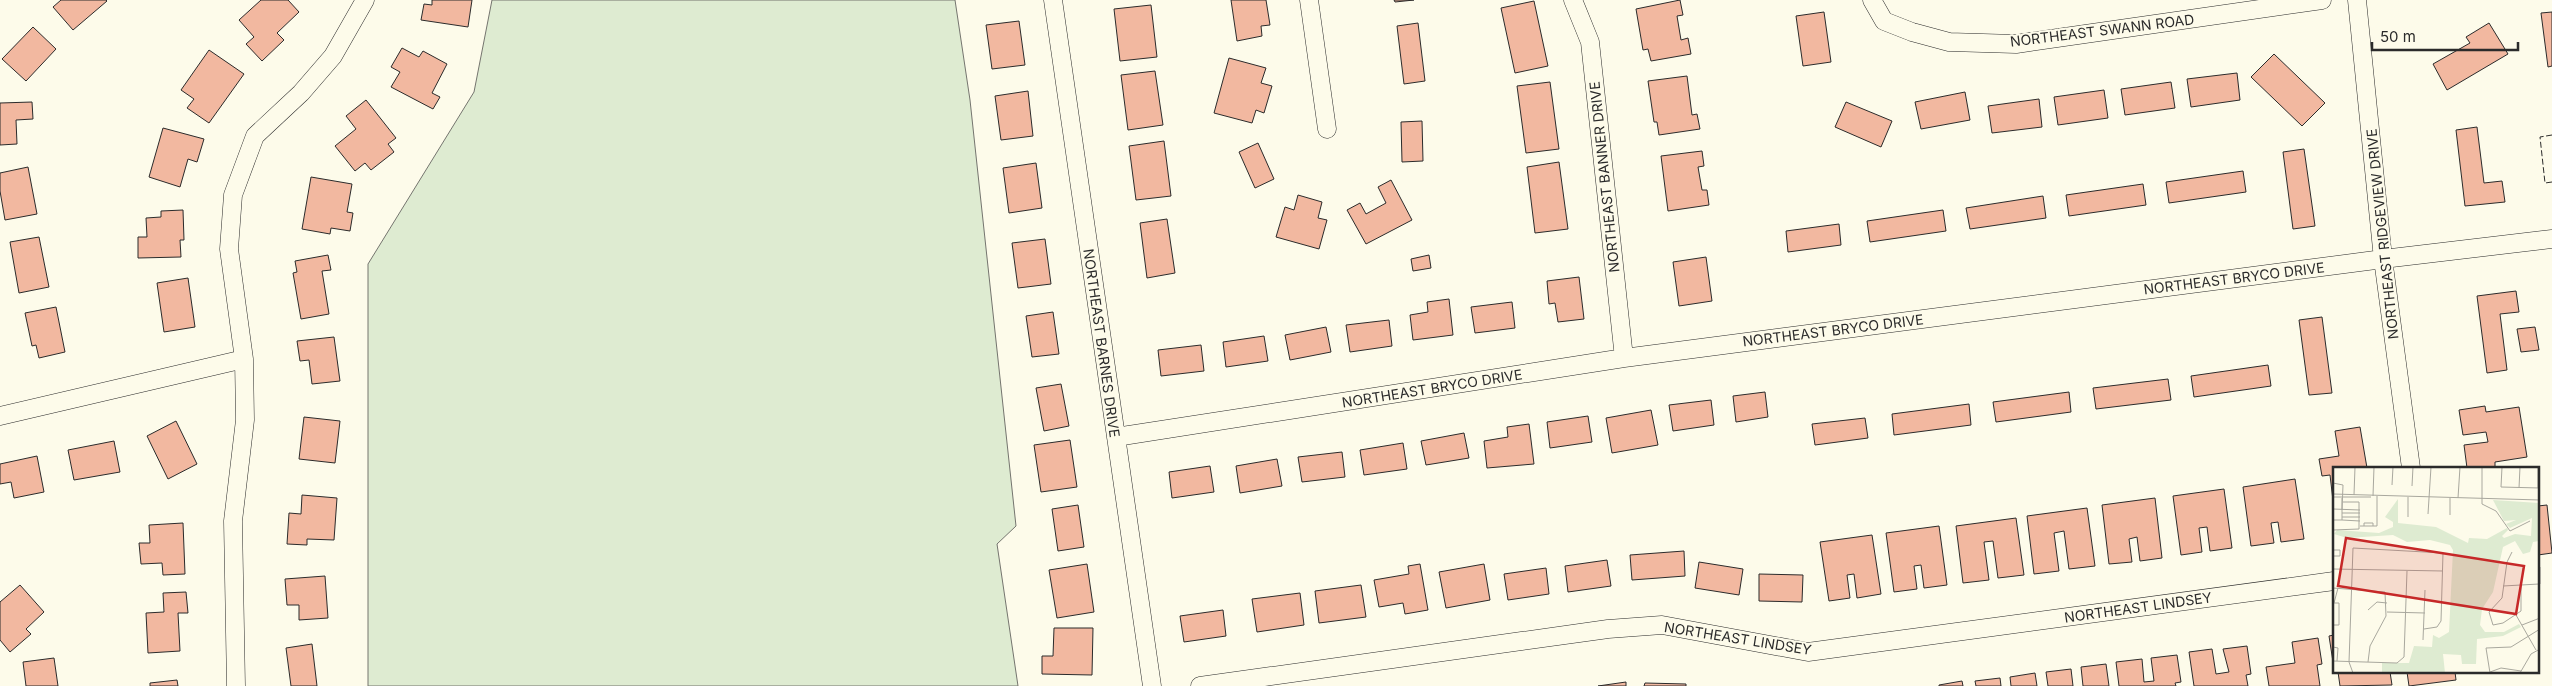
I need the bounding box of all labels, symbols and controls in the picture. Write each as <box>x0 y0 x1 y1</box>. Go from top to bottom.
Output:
street label: NORTHEAST SWANN ROAD <box>2009 10 2195 50</box>
scale bar <box>2372 20 2518 52</box>
text: 50 m <box>2380 27 2416 46</box>
street label: NORTHEAST BANNER DRIVE <box>1586 81 1622 273</box>
street label: NORTHEAST RIDGEVIEW DRIVE <box>2362 128 2402 340</box>
street label: NORTHEAST BARNES DRIVE <box>1080 248 1124 438</box>
street label: NORTHEAST BRYCO DRIVE <box>2142 258 2326 298</box>
street label: NORTHEAST BRYCO DRIVE <box>1741 310 1925 350</box>
street label: NORTHEAST BRYCO DRIVE <box>1341 365 1523 411</box>
inset map <box>2333 467 2540 674</box>
street label: NORTHEAST LINDSEY <box>2063 588 2213 626</box>
street label: NORTHEAST LINDSEY <box>1663 618 1813 658</box>

